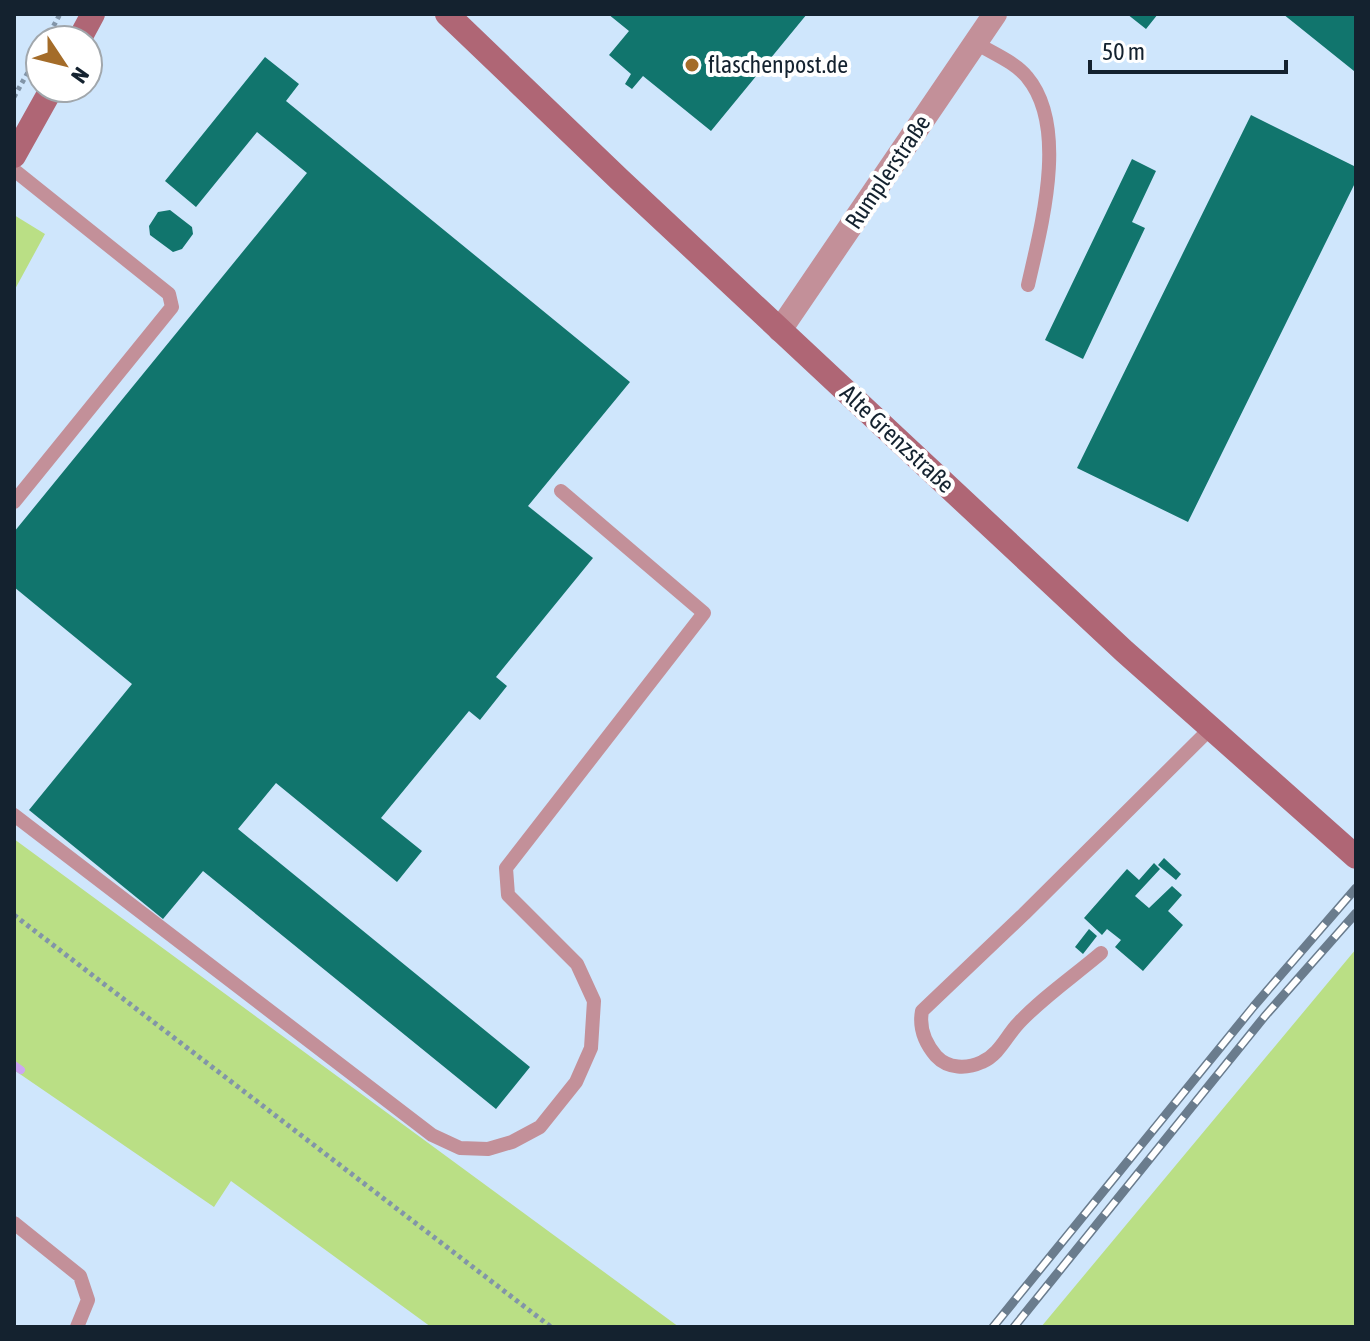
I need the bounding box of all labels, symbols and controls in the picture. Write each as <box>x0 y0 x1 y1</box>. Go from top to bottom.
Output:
north arrow <box>24 24 104 104</box>
scale bar <box>1090 24 1286 74</box>
text: 50 m <box>1102 38 1145 65</box>
place label: flaschenpost.de <box>708 51 848 78</box>
marker: flaschenpost.de <box>683 56 701 74</box>
text: N <box>66 63 95 88</box>
street label: Rumplerstraße <box>840 110 936 234</box>
street label: Alte Grenzstraße <box>835 379 960 498</box>

